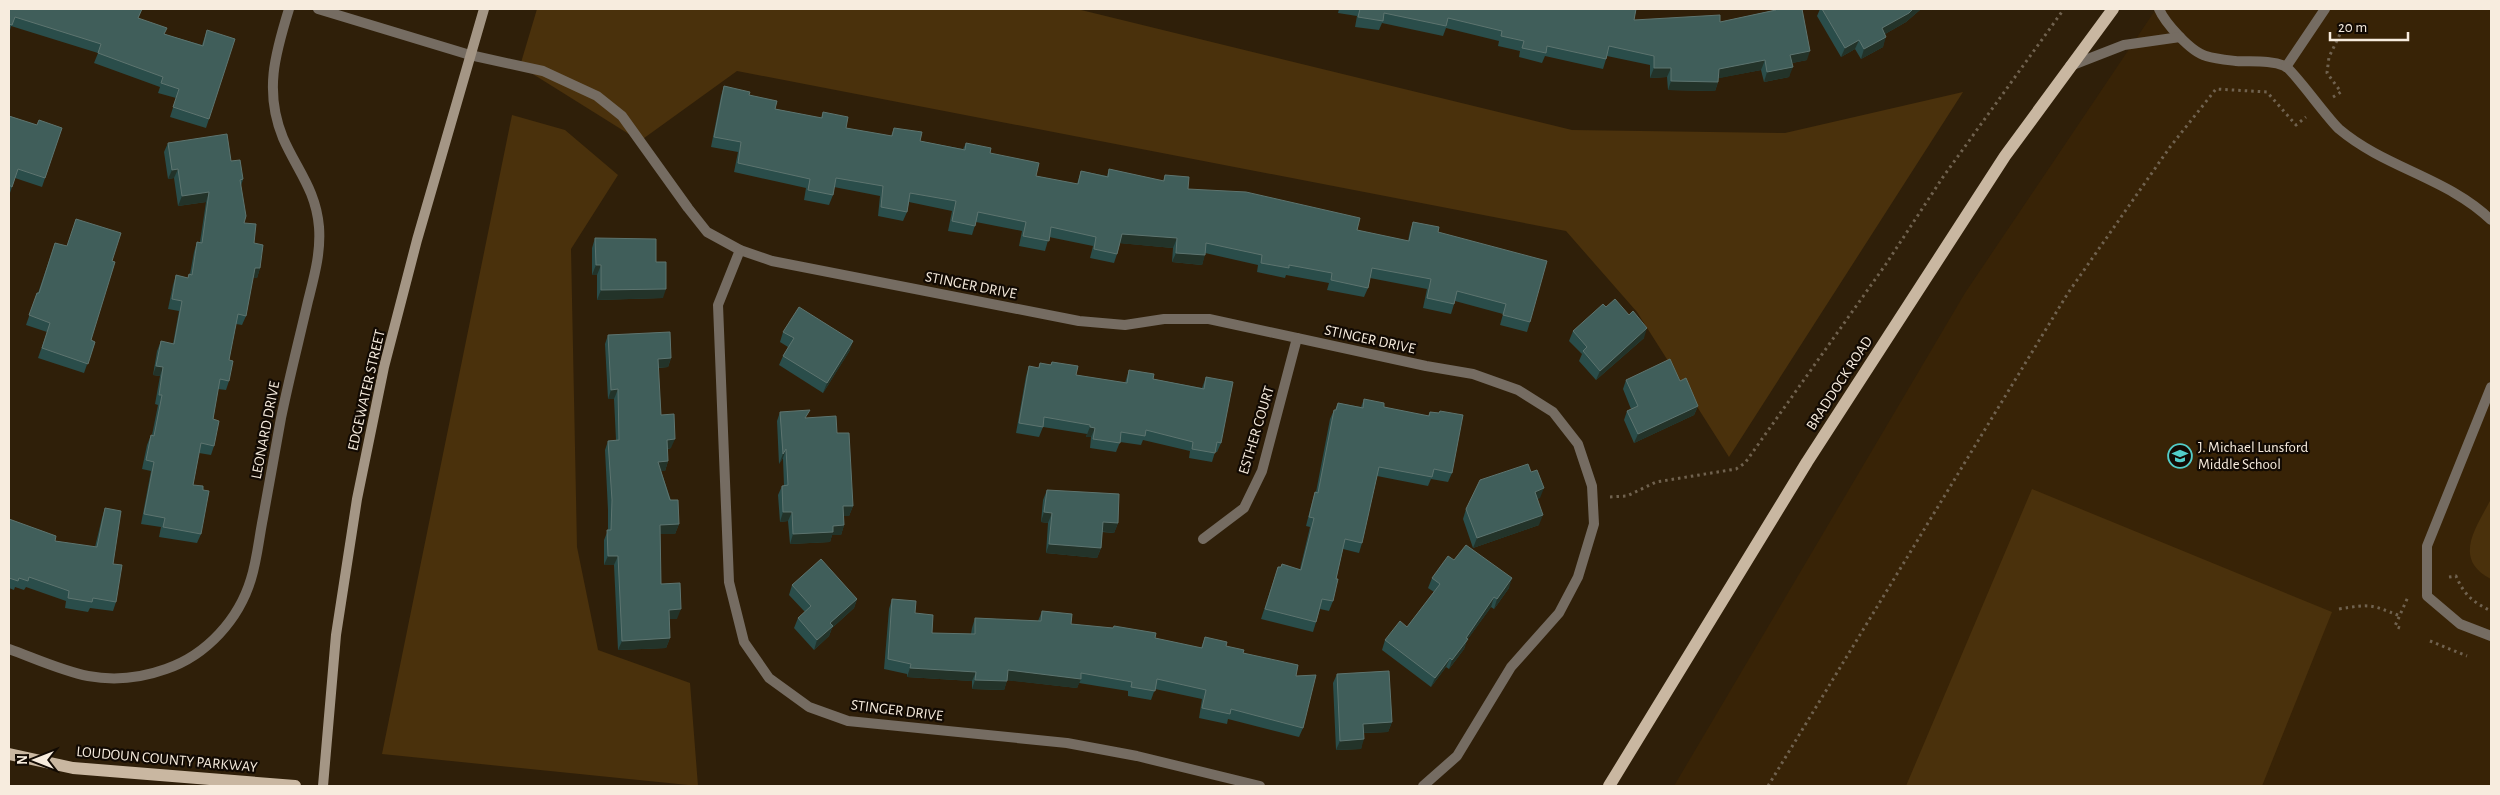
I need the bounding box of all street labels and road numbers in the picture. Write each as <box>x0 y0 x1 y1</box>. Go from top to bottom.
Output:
street label: STINGER DRIVE <box>924 269 1018 302</box>
street label: STINGER DRIVE <box>1323 323 1417 356</box>
street label: EDGEWATER STREET <box>345 328 388 452</box>
street label: BRADDOCK ROAD <box>1804 334 1875 433</box>
street label: LEONARD DRIVE <box>249 380 282 480</box>
street label: ESTHER COURT <box>1236 384 1277 476</box>
street label: STINGER DRIVE <box>850 697 944 724</box>
street label: LOUDOUN COUNTY PARKWAY <box>76 744 258 775</box>

